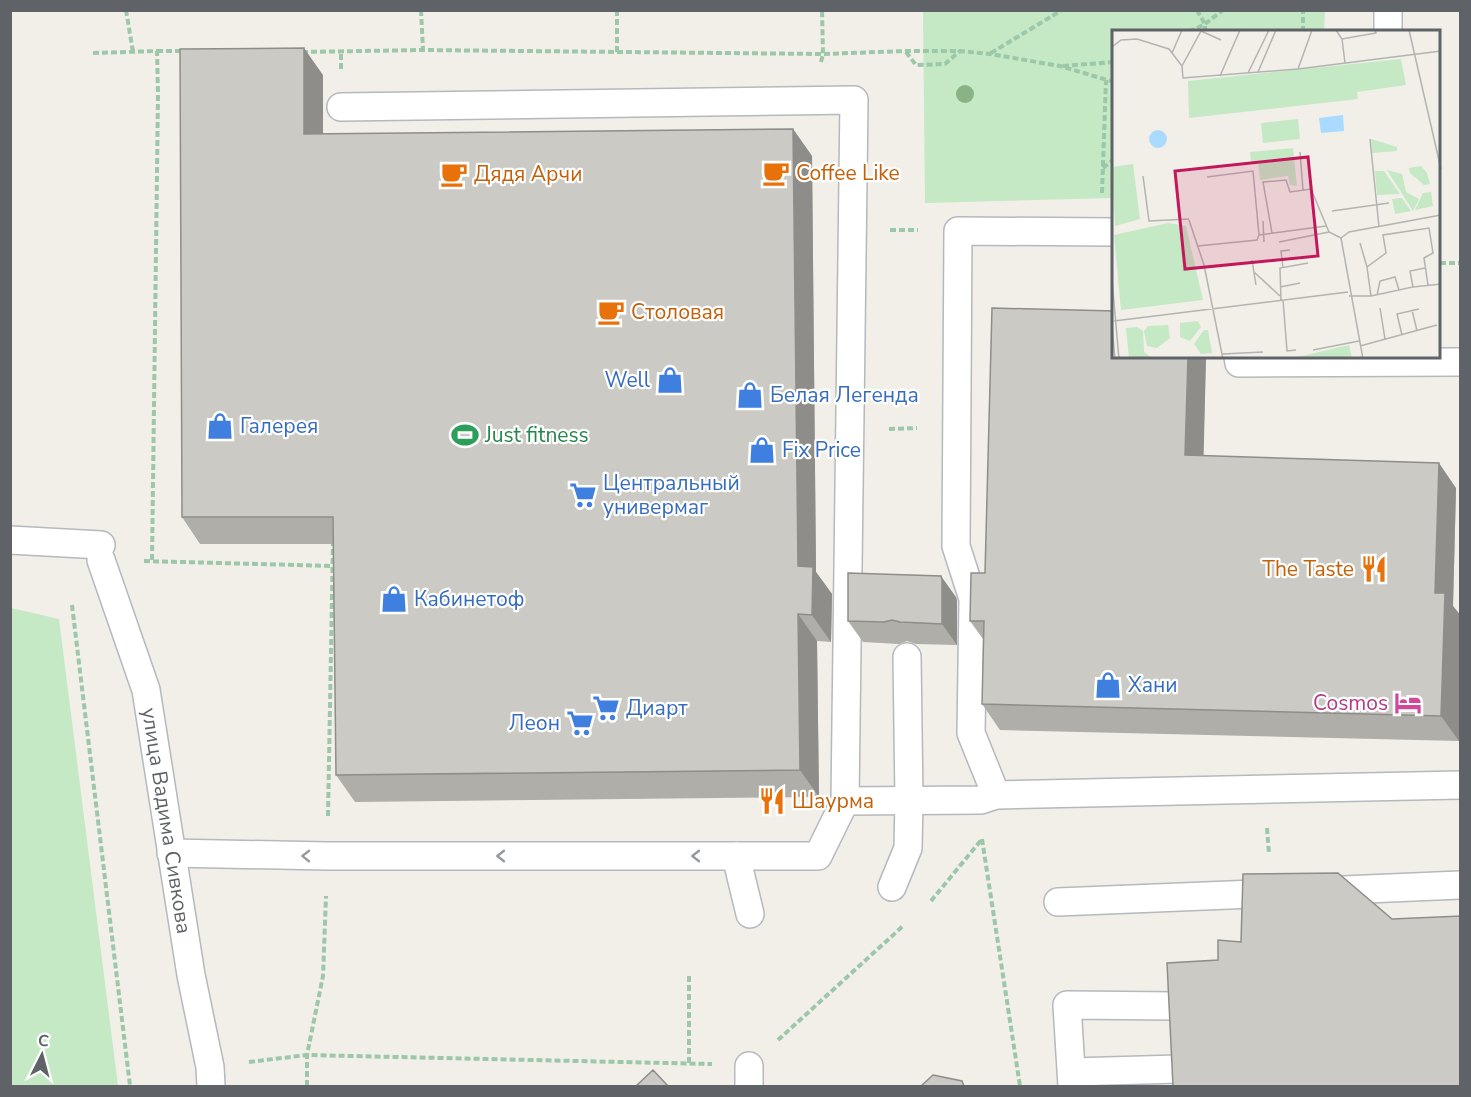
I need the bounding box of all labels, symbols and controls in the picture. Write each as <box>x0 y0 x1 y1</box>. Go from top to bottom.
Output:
inset map <box>1112 30 1441 358</box>
cafe icon: Coffee Like <box>761 158 791 188</box>
cafe icon: Дядя Арчи <box>439 159 469 189</box>
place label: Coffee Like <box>796 159 900 187</box>
place label: Дядя Арчи <box>474 160 582 188</box>
cafe icon: Столовая <box>596 297 626 327</box>
place label: Столовая <box>631 298 724 326</box>
shop icon: Well <box>655 365 685 395</box>
place label: Well <box>605 366 651 394</box>
shop icon: Белая Легенда <box>735 380 765 410</box>
place label: Белая Легенда <box>770 381 919 409</box>
shop icon: Галерея <box>205 411 235 441</box>
place label: Галерея <box>240 412 318 440</box>
sports icon: Just fitness <box>450 420 480 450</box>
place label: Just fitness <box>484 421 589 449</box>
shop icon: Fix Price <box>747 435 777 465</box>
place label: Fix Price <box>782 436 861 464</box>
place label: Центральный универмаг <box>603 469 740 521</box>
supermarket icon: Центральный универмаг <box>568 480 598 510</box>
restaurant icon: The Taste <box>1359 554 1389 584</box>
place label: The Taste <box>1262 555 1354 583</box>
shop icon: Кабинетоф <box>379 584 409 614</box>
place label: Кабинетоф <box>414 585 525 613</box>
shop icon: Хани <box>1093 670 1123 700</box>
place label: Хани <box>1128 671 1178 699</box>
hotel icon: Cosmos <box>1393 688 1423 718</box>
place label: Cosmos <box>1313 689 1388 717</box>
supermarket icon: Диарт <box>591 693 621 723</box>
place label: Диарт <box>626 694 688 722</box>
street label: улица Вадима Сивкова <box>135 706 198 936</box>
supermarket icon: Леон <box>565 708 595 738</box>
place label: Леон <box>509 709 560 737</box>
restaurant icon: Шаурма <box>757 786 787 816</box>
place label: Шаурма <box>792 787 874 815</box>
one-way arrow <box>302 849 311 862</box>
one-way arrow <box>497 850 506 862</box>
one-way arrow <box>692 850 701 862</box>
north arrow <box>12 1025 72 1085</box>
text: С <box>37 1030 50 1053</box>

